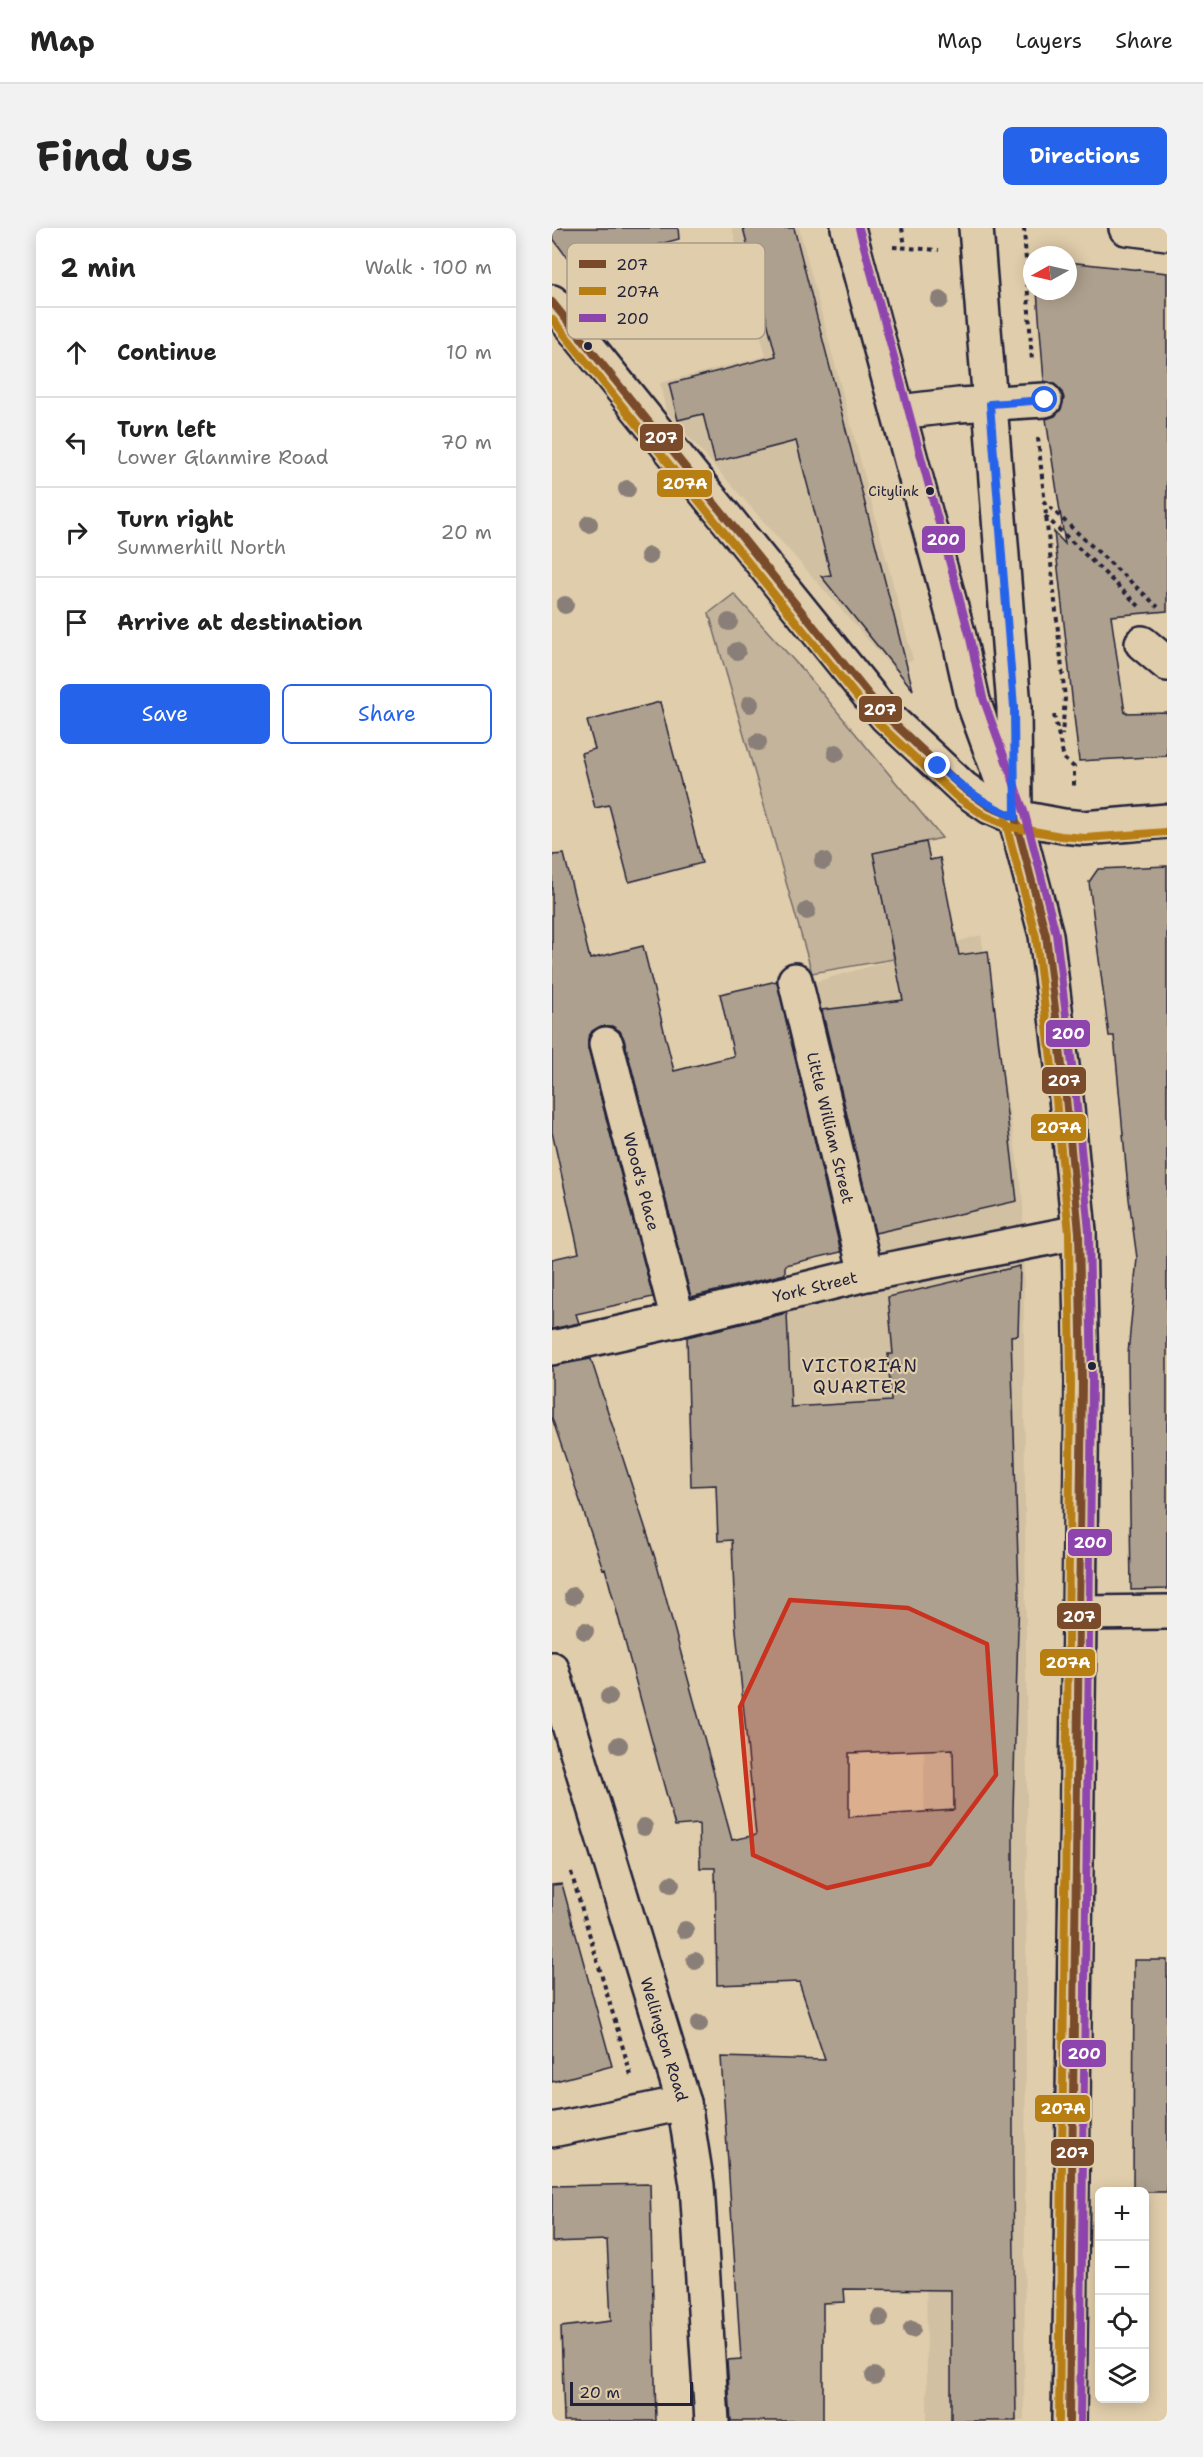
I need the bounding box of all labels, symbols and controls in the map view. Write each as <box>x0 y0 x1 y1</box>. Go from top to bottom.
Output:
text: Map <box>30 22 95 60</box>
text: Map <box>937 27 982 55</box>
text: Layers <box>1015 27 1082 55</box>
text: Share <box>1115 27 1173 55</box>
button: Directions <box>1003 127 1167 185</box>
text: Find us <box>36 128 193 184</box>
legend <box>567 243 765 339</box>
north arrow <box>1023 246 1077 300</box>
text: 2 min <box>60 250 136 285</box>
text: Walk · 100 m <box>365 254 492 280</box>
text: 207 <box>616 254 648 275</box>
text: 207A <box>616 281 659 302</box>
text: 200 <box>616 308 649 329</box>
icon: ahead <box>60 336 93 369</box>
text: Continue <box>117 338 217 367</box>
text: 10 m <box>446 339 492 365</box>
unlabelled marker <box>582 340 594 352</box>
route start <box>1031 386 1057 412</box>
text: Turn left <box>117 415 216 444</box>
line badge: 207 <box>639 423 684 452</box>
icon: left <box>60 426 93 459</box>
text: 207 <box>645 427 677 448</box>
text: 70 m <box>440 429 492 455</box>
text: Lower Glanmire Road <box>117 444 329 470</box>
line badge: 207A <box>656 469 713 498</box>
text: 207A <box>663 473 707 494</box>
place label: Citylink <box>868 482 919 500</box>
marker: Citylink <box>924 485 936 497</box>
text: Turn right <box>117 505 234 534</box>
icon: right <box>60 516 93 549</box>
text: 20 m <box>441 519 492 545</box>
line badge: 200 <box>921 525 966 554</box>
text: 200 <box>926 529 960 550</box>
text: Summerhill North <box>117 534 286 560</box>
icon: arrive <box>60 606 93 639</box>
text: Arrive at destination <box>117 608 363 637</box>
button: Save <box>60 684 270 744</box>
button: Share <box>282 684 492 744</box>
line badge: 207 <box>858 695 903 723</box>
text: 207 <box>864 699 896 720</box>
route end <box>924 752 950 778</box>
line badge: 200 <box>1045 1019 1091 1048</box>
text: 200 <box>1051 1023 1085 1044</box>
street label: Little William Street <box>802 1050 859 1206</box>
line badge: 207 <box>1041 1066 1087 1095</box>
text: 207 <box>1048 1070 1080 1091</box>
line badge: 207A <box>1030 1113 1087 1142</box>
text: 207A <box>1037 1117 1081 1138</box>
street label: Wood's Place <box>619 1130 665 1233</box>
street label: York Street <box>770 1266 859 1307</box>
district label: VICTORIAN QUARTER <box>801 1354 919 1399</box>
unlabelled marker <box>1086 1360 1098 1372</box>
line badge: 200 <box>1067 1528 1113 1557</box>
text: 200 <box>1073 1532 1107 1553</box>
line badge: 207 <box>1056 1602 1102 1630</box>
text: 207 <box>1063 1606 1095 1627</box>
line badge: 207A <box>1039 1648 1096 1677</box>
text: 207A <box>1046 1652 1090 1673</box>
street label: Wellington Road <box>636 1975 693 2104</box>
line badge: 200 <box>1061 2039 1107 2068</box>
text: 200 <box>1067 2043 1101 2064</box>
line badge: 207A <box>1034 2094 1091 2123</box>
text: 207A <box>1041 2098 1085 2119</box>
line badge: 207 <box>1050 2138 1095 2167</box>
text: 207 <box>1056 2142 1088 2163</box>
map controls <box>1095 2187 1149 2403</box>
button: + <box>1095 2187 1149 2241</box>
button: − <box>1095 2241 1149 2295</box>
button: locate <box>1095 2295 1149 2349</box>
button: layers <box>1095 2349 1149 2403</box>
scale bar <box>570 2379 693 2406</box>
text: 20 m <box>579 2382 620 2403</box>

